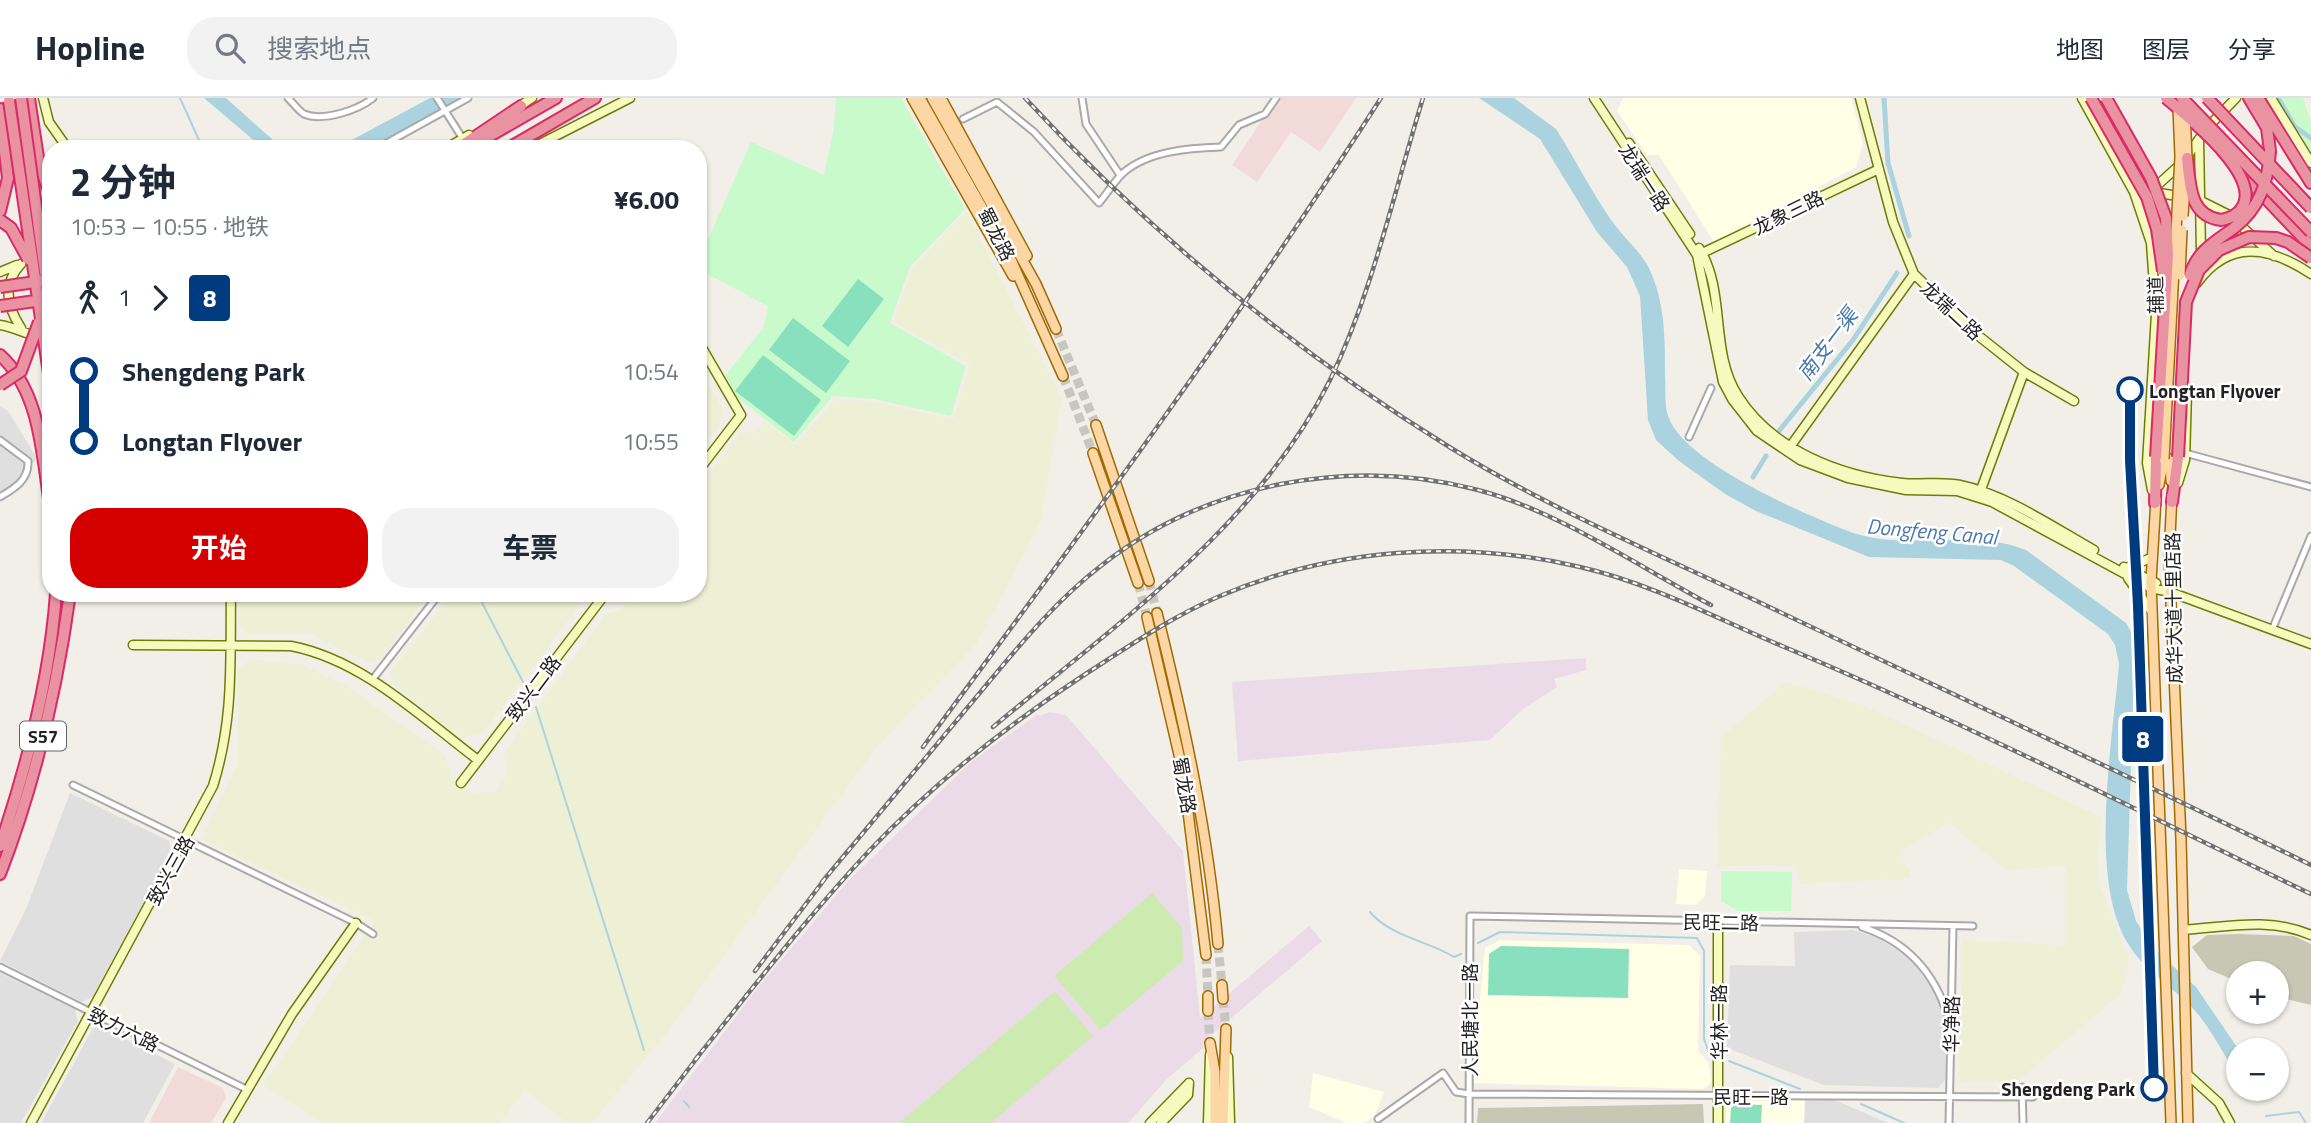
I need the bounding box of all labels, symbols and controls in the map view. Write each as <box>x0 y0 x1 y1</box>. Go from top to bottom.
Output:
search box <box>187 17 677 80</box>
text: Hopline <box>35 23 145 73</box>
icon: search <box>211 29 249 67</box>
text: 搜索地点 <box>267 29 371 68</box>
text: 地图 <box>2056 31 2104 67</box>
text: 图层 <box>2142 31 2190 67</box>
text: 分享 <box>2228 31 2276 67</box>
street label: 龙瑞一路 <box>1612 137 1678 217</box>
text: 2 分钟 <box>70 153 176 211</box>
text: ¥6.00 <box>614 180 679 219</box>
street label: 龙象三路 <box>1747 182 1829 242</box>
street label: 蜀龙路 <box>971 202 1023 266</box>
text: 10:53 – 10:55 · 地铁 <box>70 209 269 244</box>
street label: 龙瑞二路 <box>1914 273 1990 347</box>
street label: 辅道 <box>2140 276 2170 314</box>
icon: walk <box>70 279 108 317</box>
icon: forward <box>141 279 179 317</box>
text: 1 <box>118 280 131 315</box>
text: 8 <box>203 280 216 316</box>
water label: 南支一渠 <box>1789 298 1867 387</box>
text: Shengdeng Park <box>122 352 305 391</box>
text: 10:54 <box>622 354 679 389</box>
place label: Longtan Flyover <box>2149 376 2281 405</box>
marker: Longtan Flyover <box>2117 377 2143 403</box>
text: Longtan Flyover <box>122 422 302 461</box>
text: 10:55 <box>622 424 679 459</box>
button: 开始 <box>70 508 368 588</box>
button: 车票 <box>382 508 679 588</box>
water label: Dongfeng Canal <box>1866 509 2001 553</box>
street label: 成华大道十里店路 <box>2157 532 2189 684</box>
street label: 致兴二路 <box>499 649 567 727</box>
line badge: 8 <box>2120 716 2166 762</box>
text: 8 <box>2136 721 2150 757</box>
road number: S57 <box>20 722 66 750</box>
street label: 蜀龙路 <box>1166 754 1204 816</box>
street label: 致兴三路 <box>139 830 201 910</box>
street label: 民旺二路 <box>1683 907 1759 937</box>
map controls <box>2226 961 2289 1101</box>
button: + <box>2226 961 2289 1024</box>
street label: 人民塘北一路 <box>1455 963 1484 1077</box>
street label: 华林一路 <box>1704 984 1733 1060</box>
street label: 华净路 <box>1936 995 1966 1053</box>
street label: 致力六路 <box>83 999 165 1059</box>
button: − <box>2226 1038 2289 1101</box>
place label: Shengdeng Park <box>2001 1074 2135 1103</box>
marker: Shengdeng Park <box>2141 1075 2167 1101</box>
street label: 民旺一路 <box>1713 1082 1789 1111</box>

